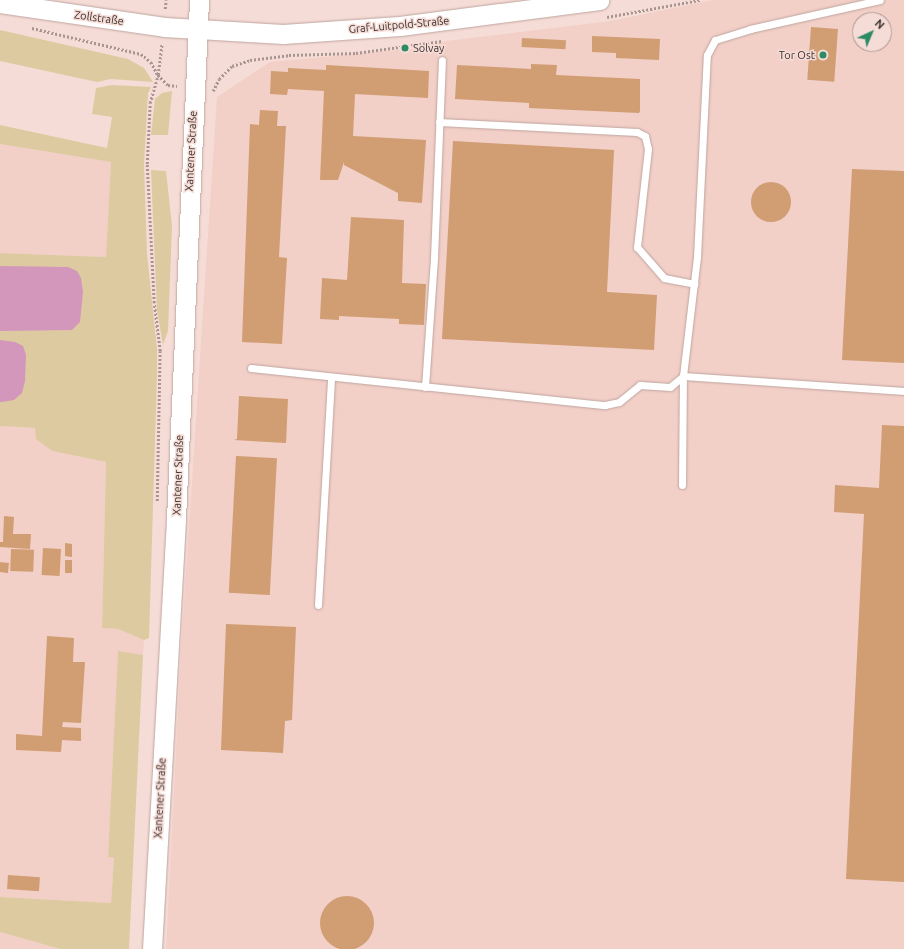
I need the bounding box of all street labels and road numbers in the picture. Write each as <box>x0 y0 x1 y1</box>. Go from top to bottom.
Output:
street label: Zollstraße <box>73 8 125 28</box>
street label: Graf-Luitpold-Straße <box>348 14 450 36</box>
street label: Xantener Straße <box>182 110 200 192</box>
street label: Xantener Straße <box>170 434 186 516</box>
street label: Xantener Straße <box>151 757 169 839</box>

